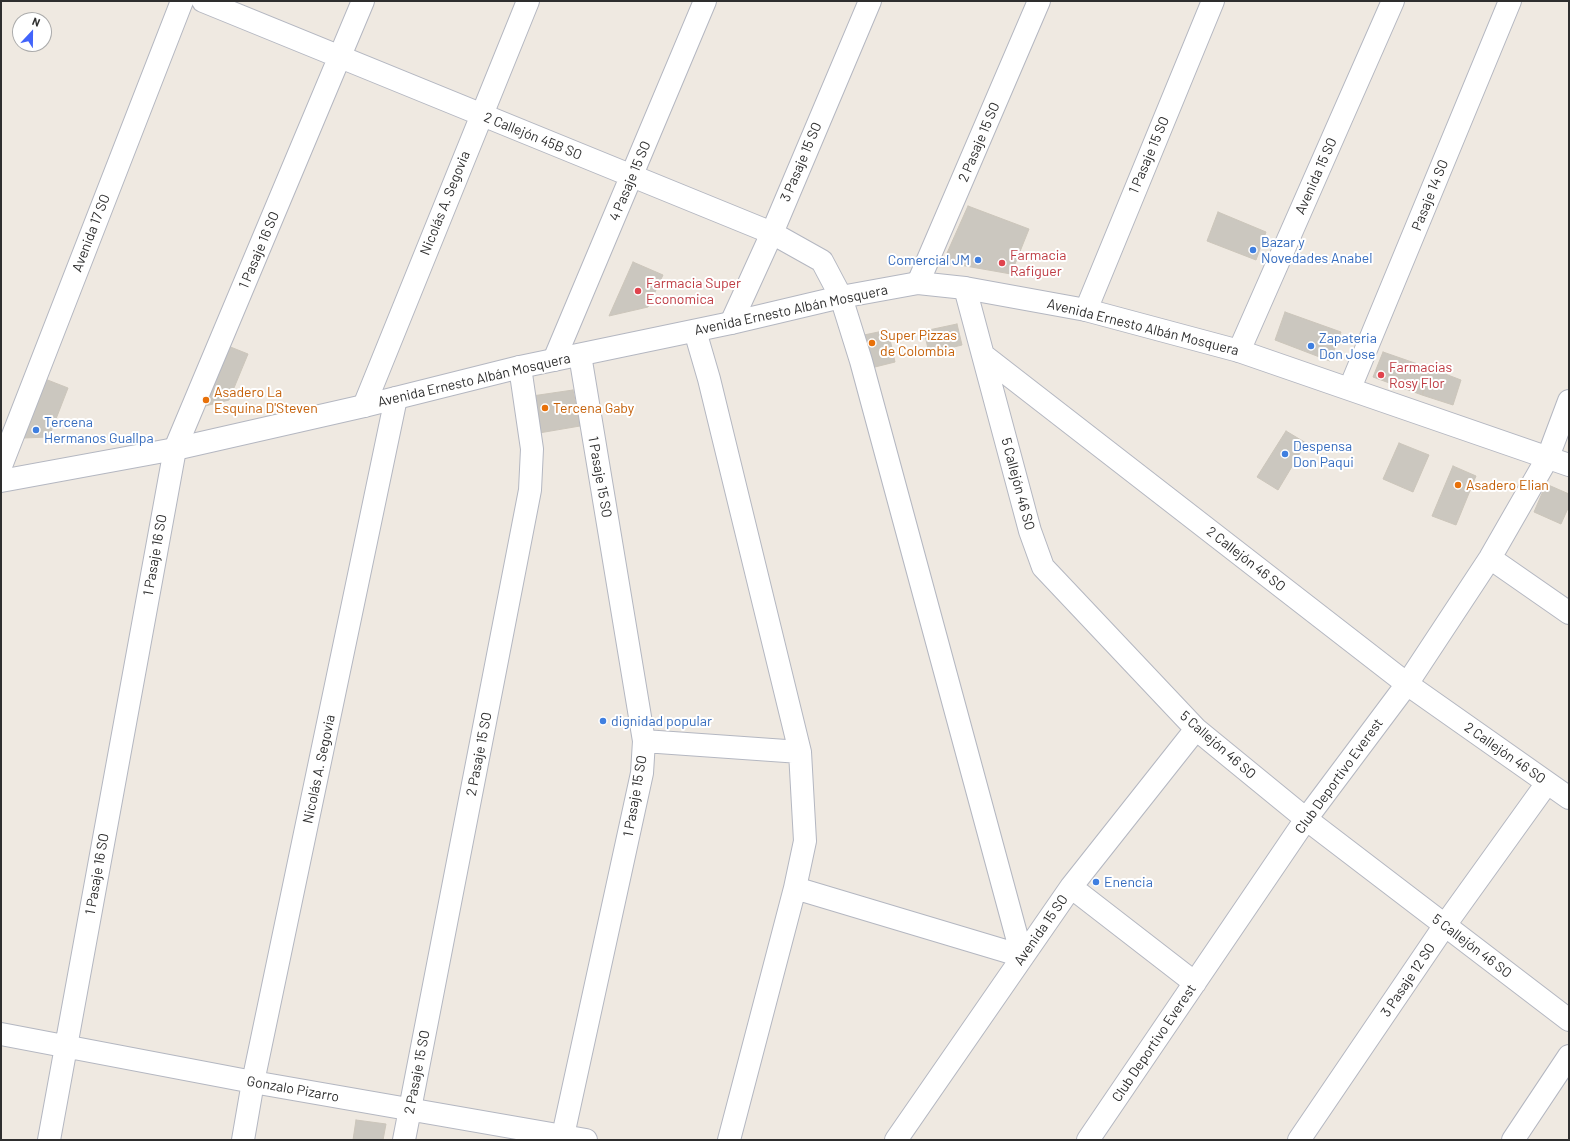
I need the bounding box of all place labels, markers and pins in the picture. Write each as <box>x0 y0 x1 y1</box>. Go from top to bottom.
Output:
place label: Bazar y Novedades Anabel <box>1261 234 1372 266</box>
marker: Bazar y Novedades Anabel <box>1248 245 1258 255</box>
place label: Farmacia Rafiguer <box>1010 247 1066 280</box>
place label: Comercial JM <box>888 252 970 268</box>
marker: Comercial JM <box>973 255 983 265</box>
marker: Farmacia Rafiguer <box>997 258 1007 268</box>
place label: Farmacia Super Economica <box>646 275 741 308</box>
marker: Farmacia Super Economica <box>633 286 643 296</box>
place label: Super Pizzas de Colombia <box>880 327 957 360</box>
place label: Zapateria Don Jose <box>1319 330 1377 362</box>
marker: Super Pizzas de Colombia <box>867 338 877 348</box>
marker: Zapateria Don Jose <box>1306 341 1316 351</box>
place label: Farmacias Rosy Flor <box>1389 359 1452 392</box>
marker: Farmacias Rosy Flor <box>1376 370 1386 380</box>
place label: Asadero La Esquina D'Steven <box>214 384 318 416</box>
marker: Asadero La Esquina D'Steven <box>201 395 211 405</box>
place label: Tercena Gaby <box>553 400 634 416</box>
marker: Tercena Gaby <box>540 403 550 413</box>
place label: Tercena Hermanos Guallpa <box>44 414 154 446</box>
marker: Tercena Hermanos Guallpa <box>31 425 41 435</box>
place label: Despensa Don Paqui <box>1293 438 1354 470</box>
marker: Despensa Don Paqui <box>1280 449 1290 459</box>
place label: Asadero Elian <box>1466 477 1549 493</box>
marker: Asadero Elian <box>1453 480 1463 490</box>
place label: dignidad popular <box>611 713 712 729</box>
marker: dignidad popular <box>598 716 608 726</box>
place label: Enencia <box>1104 874 1153 890</box>
marker: Enencia <box>1091 877 1101 887</box>

